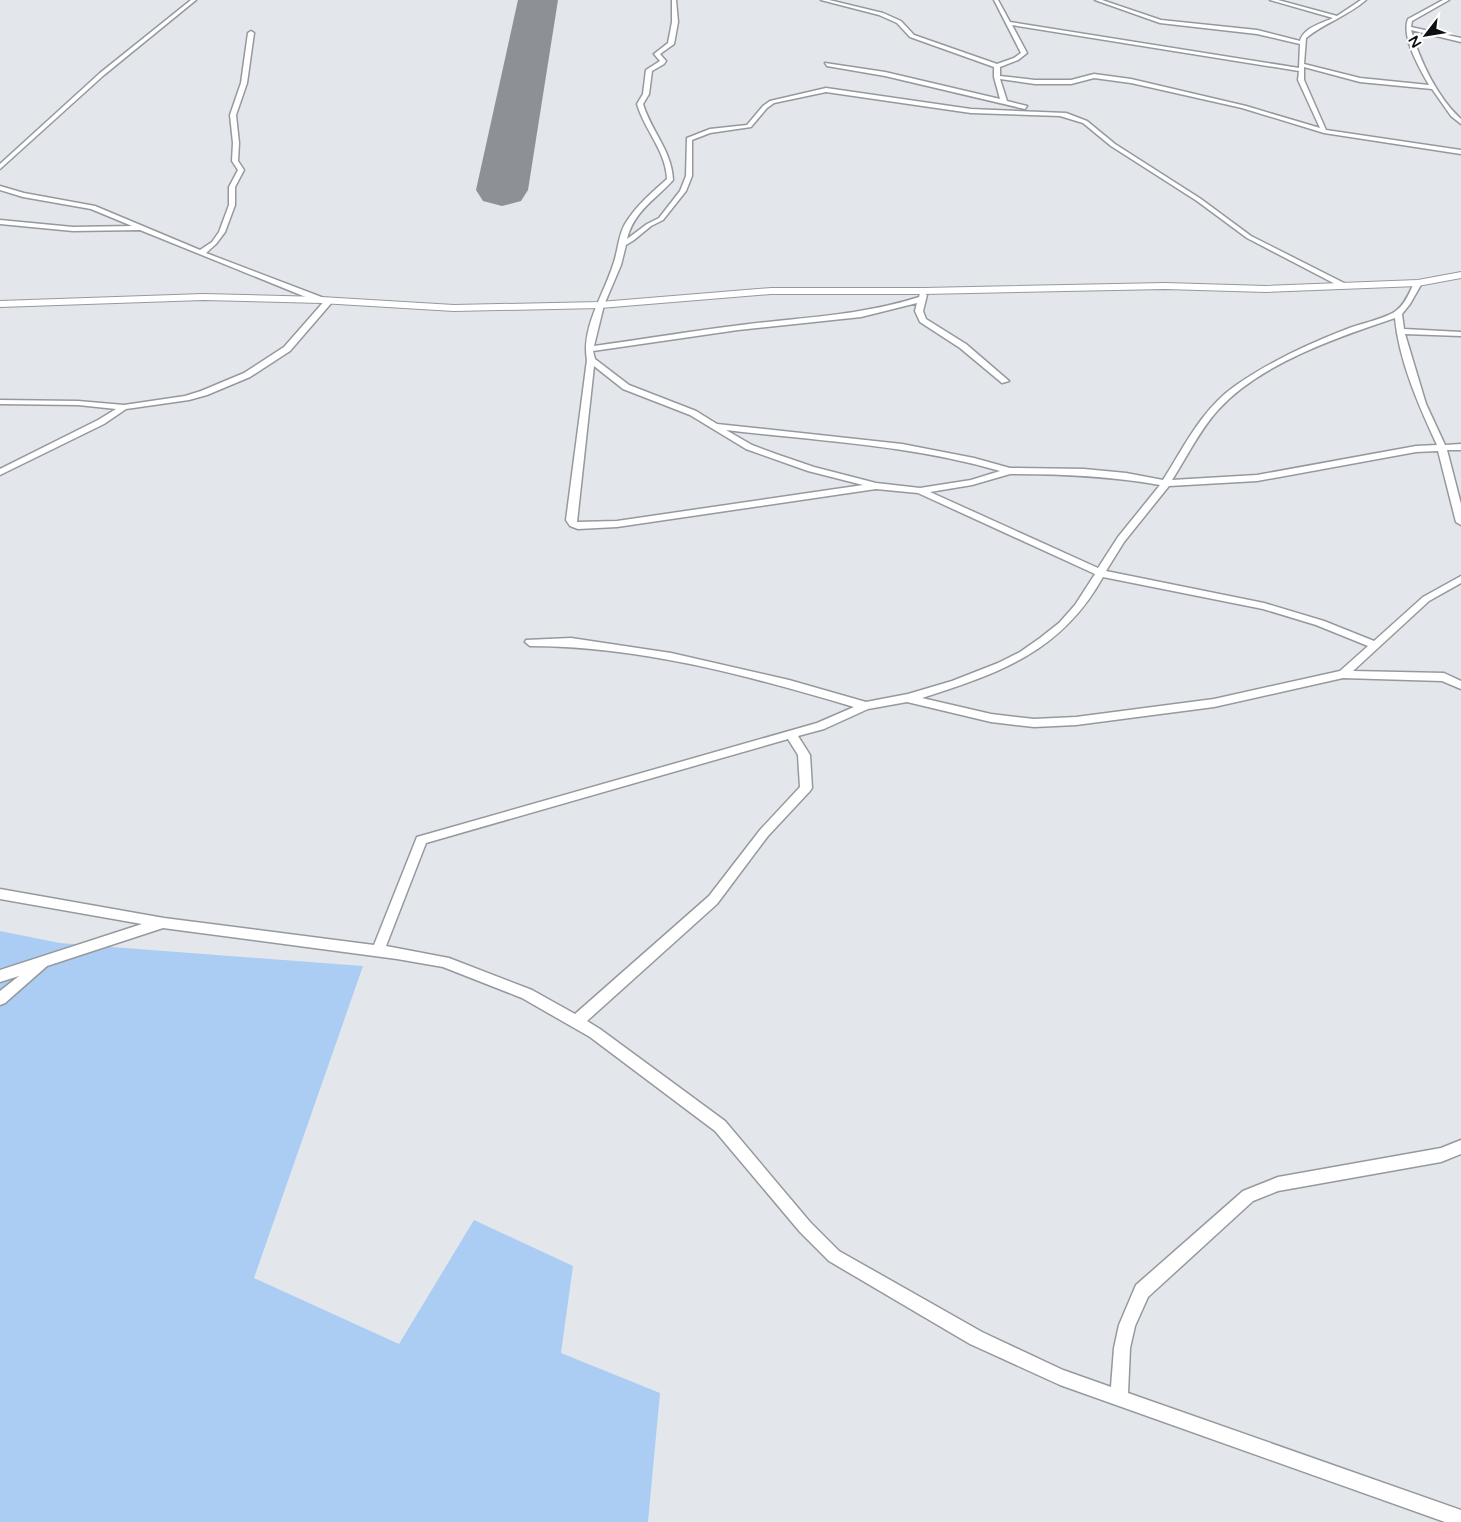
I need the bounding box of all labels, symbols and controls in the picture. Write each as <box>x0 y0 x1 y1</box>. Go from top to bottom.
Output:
north arrow <box>1401 10 1451 60</box>
text: N <box>1405 32 1425 51</box>

